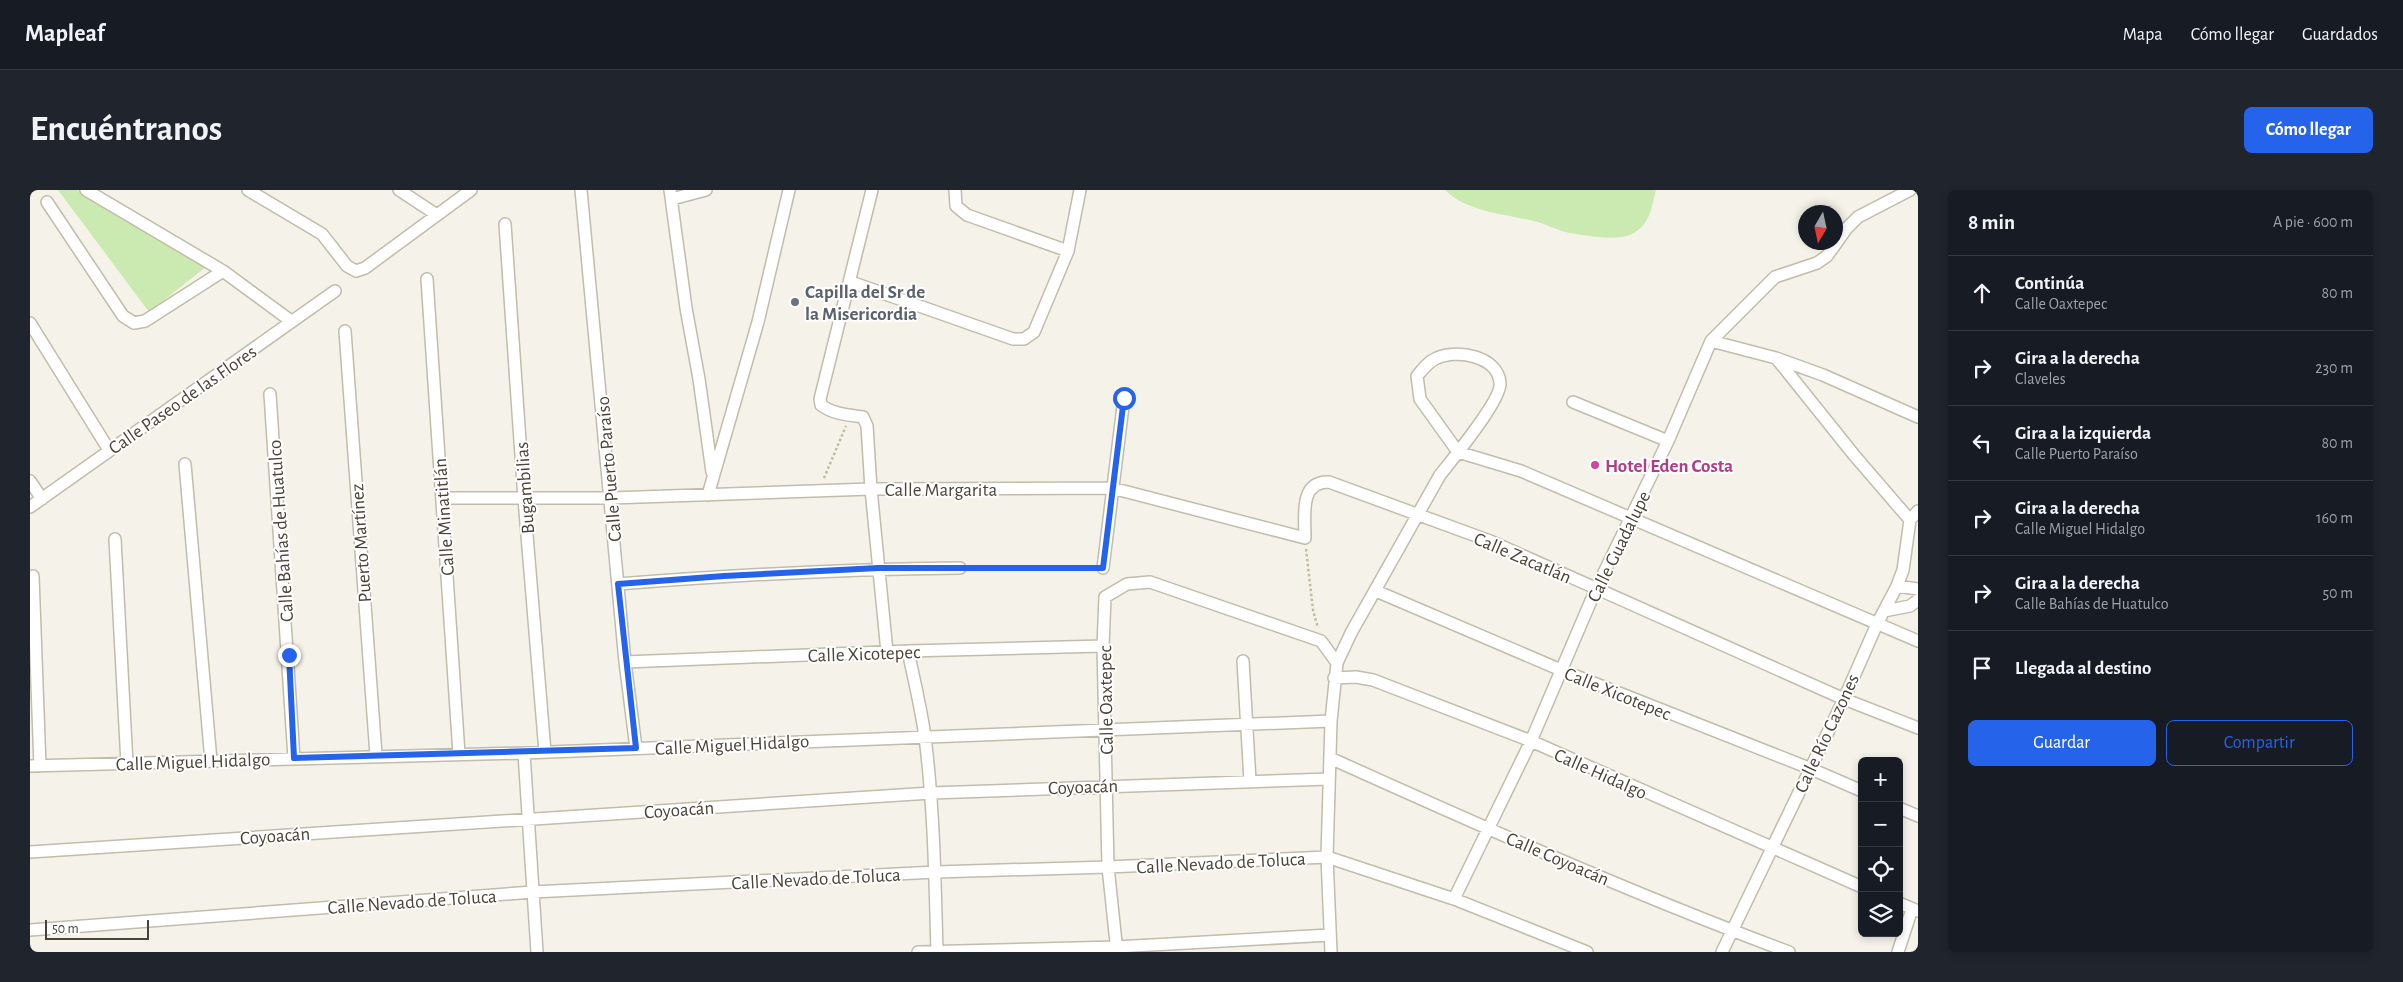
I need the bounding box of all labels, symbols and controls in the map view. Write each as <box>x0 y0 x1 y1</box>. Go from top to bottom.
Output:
text: Mapleaf <box>25 22 105 46</box>
text: Mapa <box>2123 26 2163 44</box>
text: Cómo llegar <box>2191 26 2274 44</box>
text: Guardados <box>2302 26 2378 44</box>
button: Cómo llegar <box>2244 107 2373 153</box>
text: Encuéntranos <box>30 112 222 147</box>
north arrow <box>1798 205 1843 250</box>
text: 8 min <box>1968 212 2015 233</box>
text: A pie · 600 m <box>2273 214 2353 230</box>
text: Continúa <box>2015 274 2084 293</box>
icon: ahead <box>1968 279 1996 307</box>
place label: Capilla del Sr de la Misericordia <box>805 283 925 324</box>
text: 80 m <box>2322 285 2353 301</box>
marker: Capilla del Sr de la Misericordia <box>789 296 801 308</box>
text: Calle Oaxtepec <box>2015 296 2107 312</box>
street label: Calle Paseo de las Flores <box>105 342 260 458</box>
text: Gira a la derecha <box>2015 349 2140 368</box>
icon: right <box>1968 354 1996 382</box>
text: 230 m <box>2315 360 2353 376</box>
text: Claveles <box>2015 371 2066 387</box>
route start <box>1113 387 1136 410</box>
street label: Calle Puerto Paraíso <box>594 395 625 542</box>
text: Gira a la izquierda <box>2015 424 2151 443</box>
icon: left <box>1968 429 1996 457</box>
text: 80 m <box>2322 435 2353 451</box>
street label: Calle Bahías de Huatulco <box>266 439 297 623</box>
street label: Bugambilias <box>513 441 538 535</box>
text: Calle Puerto Paraíso <box>2015 446 2138 462</box>
street label: Calle Minatitlán <box>431 457 458 576</box>
place label: Hotel Eden Costa <box>1605 457 1733 476</box>
marker: Hotel Eden Costa <box>1589 459 1601 471</box>
street label: Calle Margarita <box>885 481 998 500</box>
street label: Puerto Martínez <box>348 483 375 603</box>
street label: Calle Guadalupe <box>1584 488 1654 605</box>
text: Gira a la derecha <box>2015 499 2140 518</box>
icon: right <box>1968 504 1996 532</box>
text: 160 m <box>2316 510 2353 526</box>
text: Calle Miguel Hidalgo <box>2015 521 2145 537</box>
street label: Calle Zacatlán <box>1471 529 1574 587</box>
text: Gira a la derecha <box>2015 574 2140 593</box>
icon: right <box>1968 579 1996 607</box>
text: 50 m <box>2322 585 2353 601</box>
text: Calle Bahías de Huatulco <box>2015 596 2169 612</box>
street label: Calle Xicotepec <box>807 643 921 666</box>
route end <box>278 644 301 667</box>
street label: Calle Oaxtepec <box>1096 645 1117 755</box>
icon: arrive <box>1968 654 1996 682</box>
text: Llegada al destino <box>2015 659 2152 678</box>
street label: Calle Xicotepec <box>1562 664 1673 724</box>
street label: Calle Río Cazones <box>1792 671 1863 796</box>
button: Guardar <box>1968 720 2156 766</box>
button: Compartir <box>2166 720 2353 766</box>
street label: Calle Miguel Hidalgo <box>654 732 810 759</box>
street label: Calle Hidalgo <box>1551 745 1650 803</box>
street label: Calle Miguel Hidalgo <box>116 750 271 775</box>
map controls <box>1858 757 1903 937</box>
button: + <box>1858 757 1903 802</box>
street label: Coyoacán <box>1048 777 1118 798</box>
street label: Coyoacán <box>644 799 715 822</box>
button: − <box>1858 802 1903 847</box>
street label: Coyoacán <box>240 825 311 848</box>
street label: Calle Coyoacán <box>1503 829 1612 890</box>
button: locate <box>1858 847 1903 892</box>
street label: Calle Nevado de Toluca <box>1136 850 1306 877</box>
street label: Calle Nevado de Toluca <box>731 866 901 893</box>
street label: Calle Nevado de Toluca <box>327 887 498 918</box>
button: layers <box>1858 892 1903 937</box>
scale bar <box>45 917 149 940</box>
text: 50 m <box>52 922 79 936</box>

